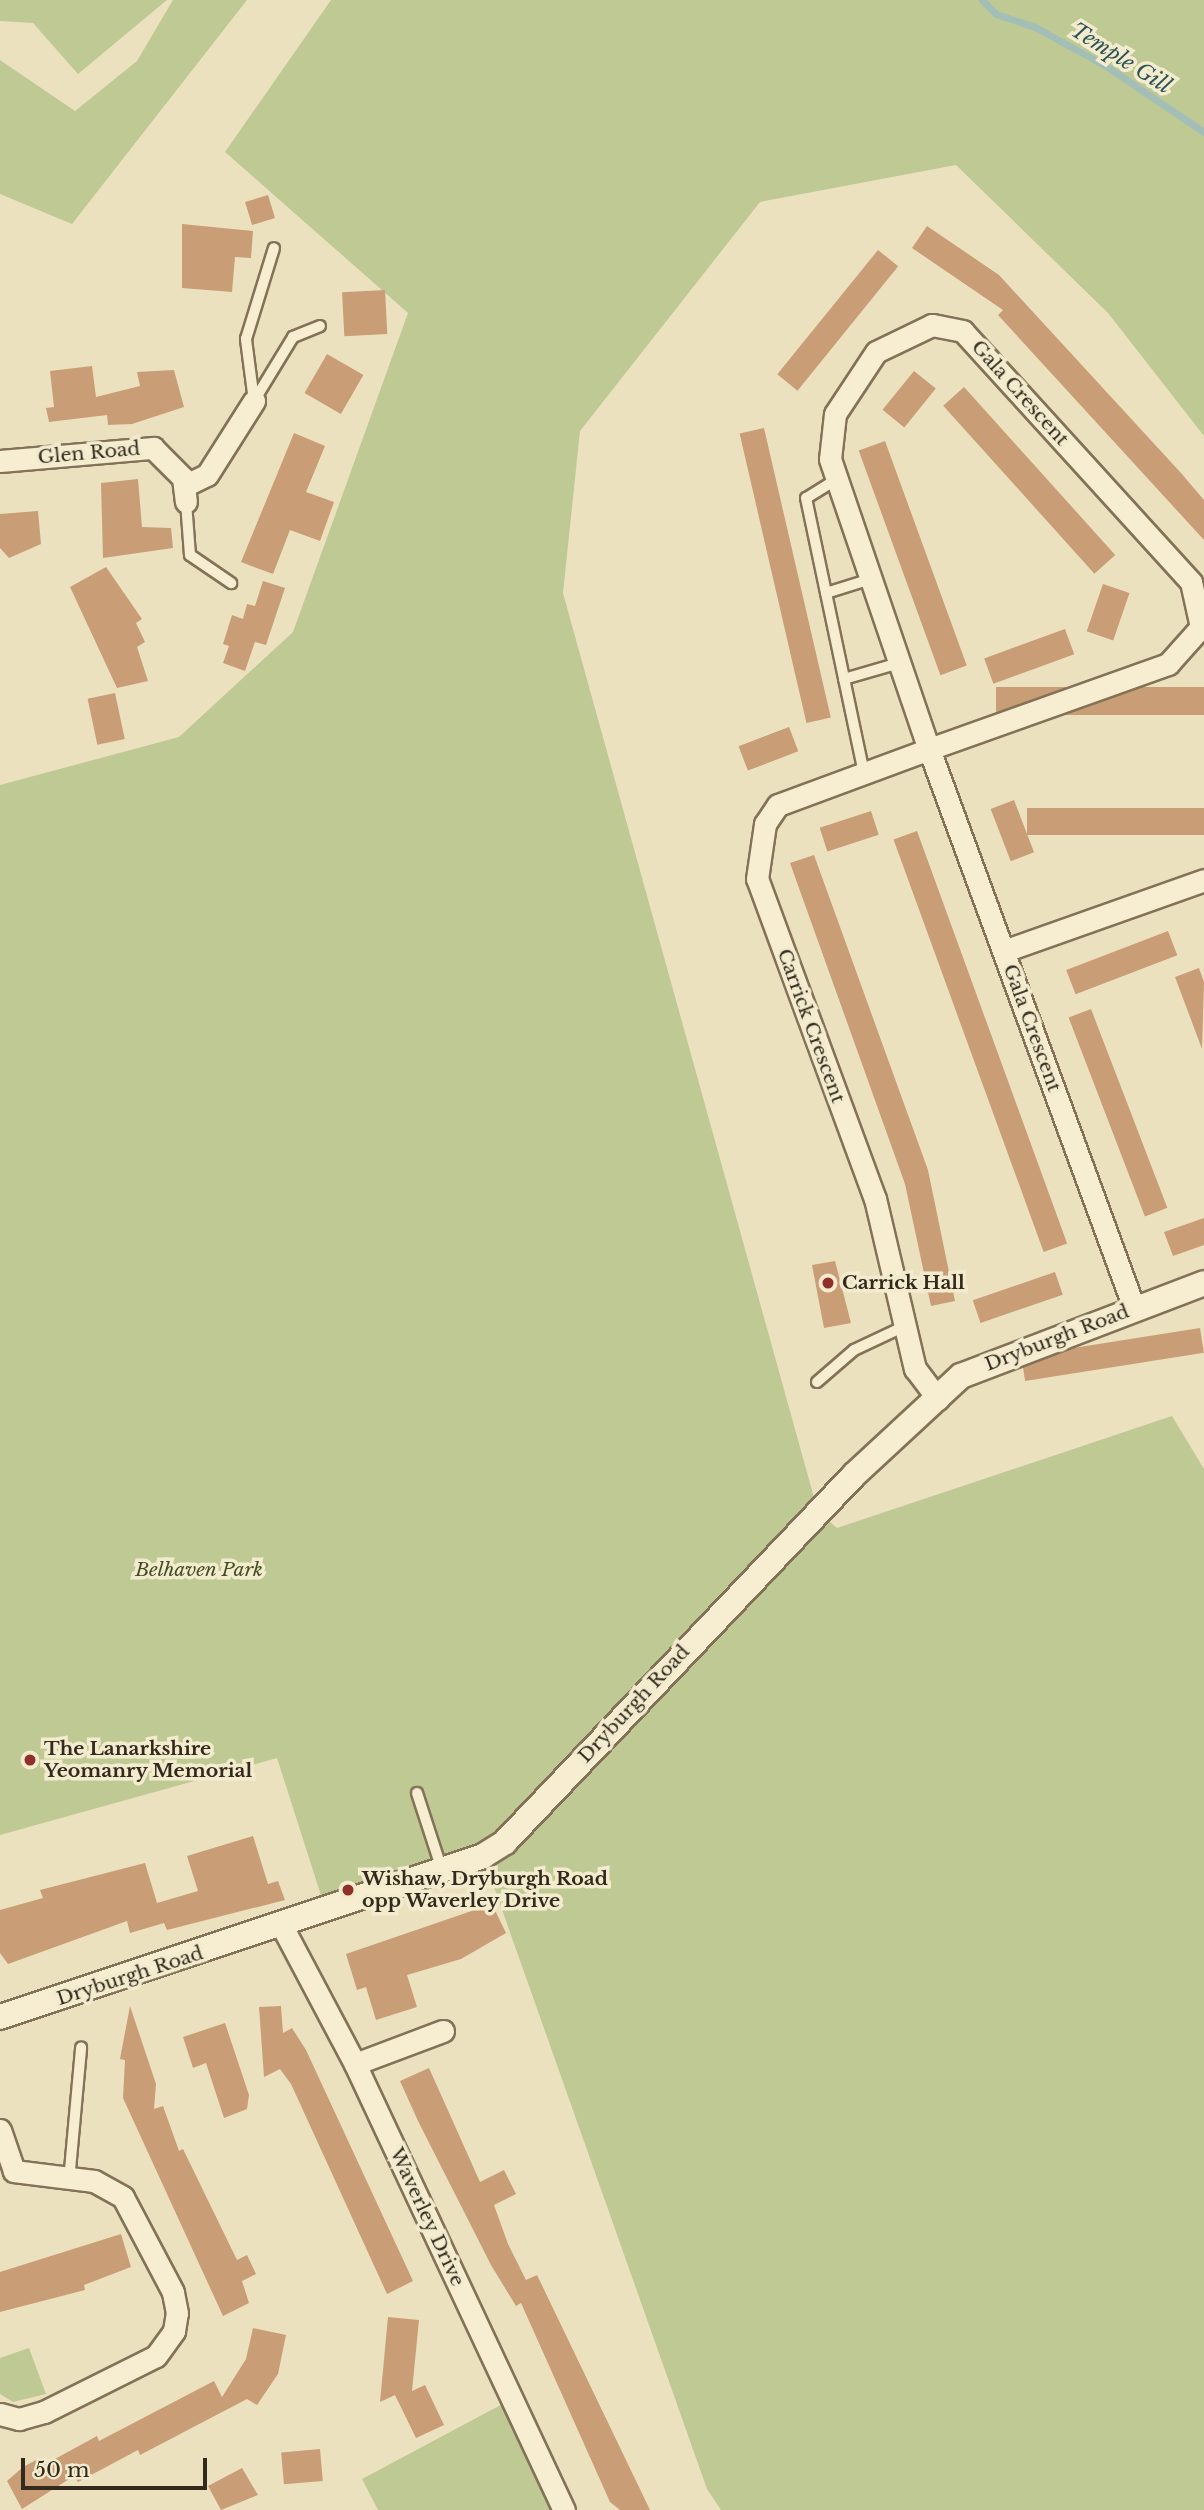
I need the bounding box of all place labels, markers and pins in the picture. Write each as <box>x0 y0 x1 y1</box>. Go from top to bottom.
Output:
place label: Carrick Hall <box>842 1272 965 1294</box>
marker: Carrick Hall <box>820 1275 836 1291</box>
place label: The Lanarkshire Yeomanry Memorial <box>44 1738 253 1782</box>
marker: The Lanarkshire Yeomanry Memorial <box>22 1752 38 1768</box>
place label: Wishaw, Dryburgh Road opp Waverley Drive <box>362 1868 608 1912</box>
marker: Wishaw, Dryburgh Road opp Waverley Drive <box>340 1882 356 1898</box>

